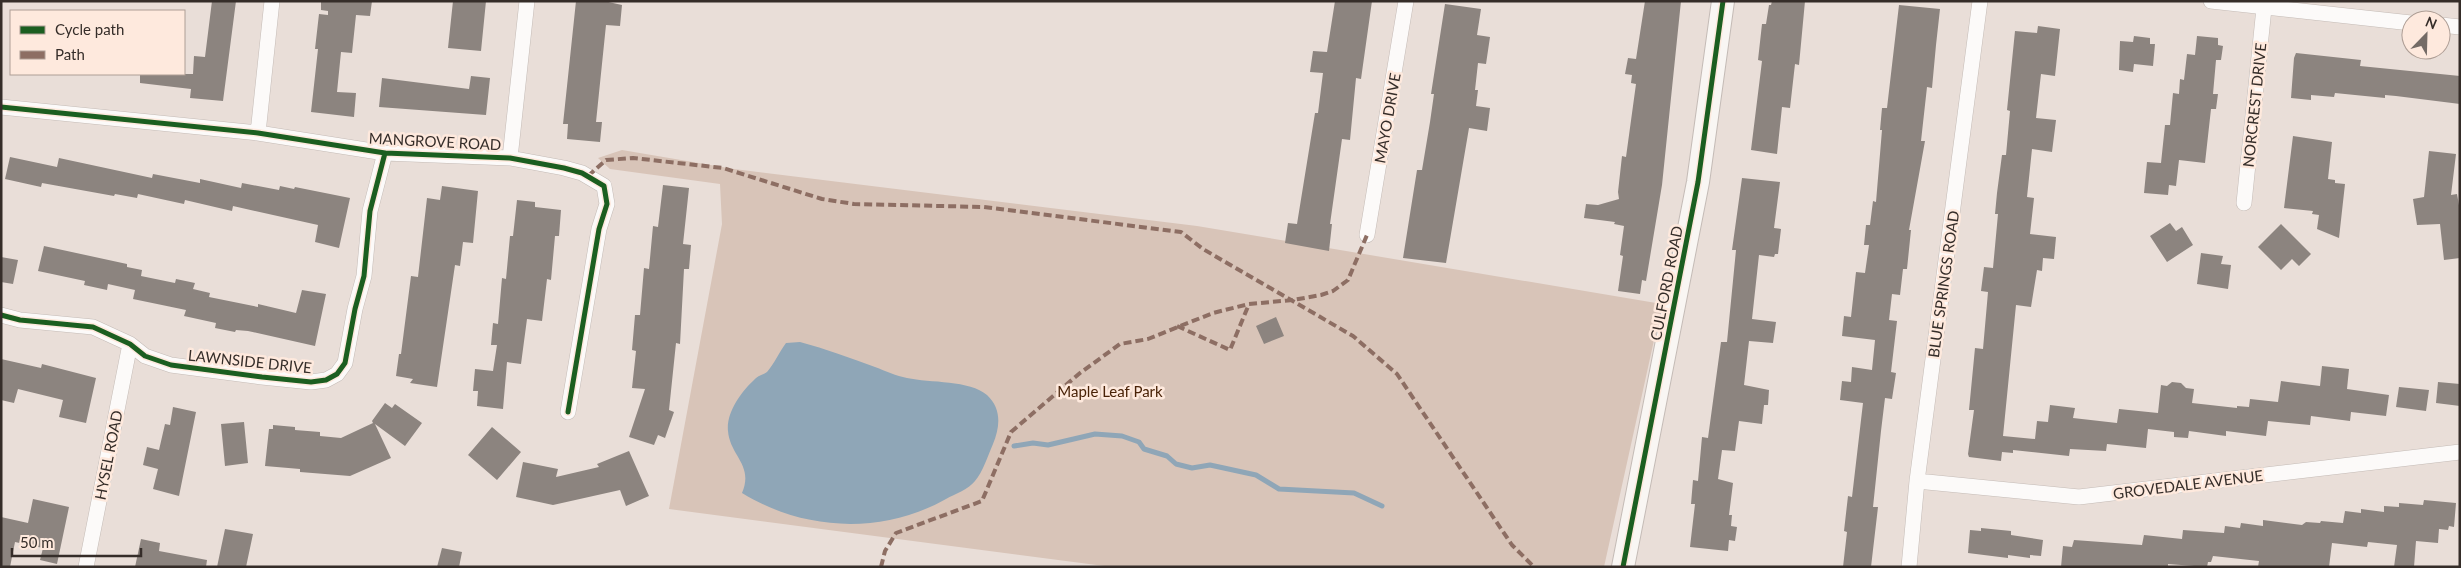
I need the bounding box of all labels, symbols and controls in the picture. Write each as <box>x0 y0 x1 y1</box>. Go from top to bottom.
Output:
legend <box>10 10 185 75</box>
north arrow <box>2401 10 2451 60</box>
text: N <box>2423 13 2440 33</box>
text: Cycle path <box>55 20 124 38</box>
street label: NORCREST DRIVE <box>2239 42 2269 168</box>
text: Path <box>55 45 85 63</box>
street label: MAYO DRIVE <box>1370 71 1404 165</box>
street label: MANGROVE ROAD <box>368 129 502 153</box>
street label: BLUE SPRINGS ROAD <box>1924 209 1962 359</box>
street label: CULFORD ROAD <box>1646 224 1686 342</box>
street label: LAWNSIDE DRIVE <box>187 346 313 376</box>
park label: Maple Leaf Park <box>1057 382 1163 400</box>
street label: HYSEL ROAD <box>90 409 126 501</box>
street label: GROVEDALE AVENUE <box>2112 466 2264 502</box>
scale bar <box>12 526 141 558</box>
text: 50 m <box>20 533 54 551</box>

